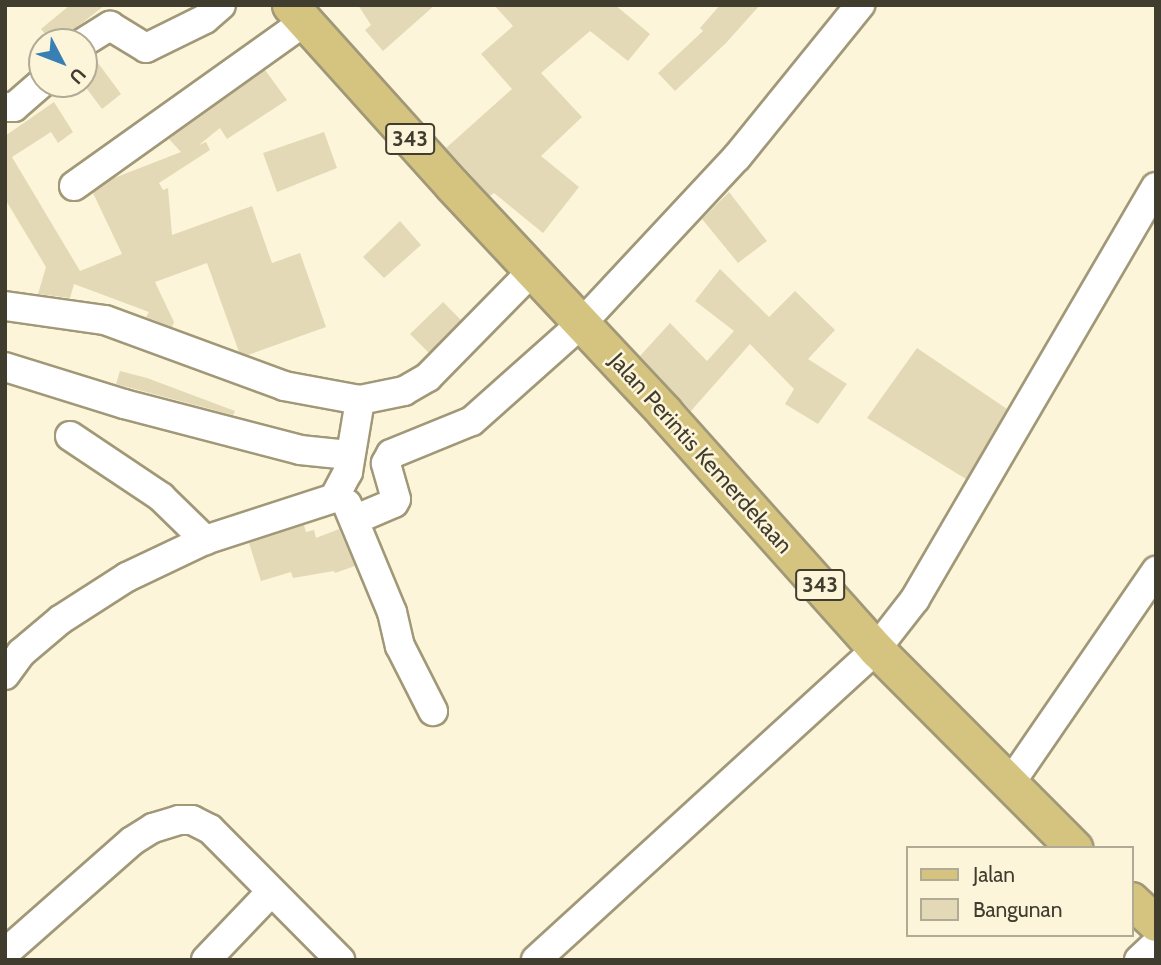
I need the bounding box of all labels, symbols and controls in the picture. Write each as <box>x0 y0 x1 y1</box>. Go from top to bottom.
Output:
north arrow <box>28 28 98 98</box>
text: U <box>64 63 91 89</box>
road number: 343 <box>384 122 436 156</box>
street label: Jalan Perintis Kemerdekaan <box>604 347 798 559</box>
road number: 343 <box>794 568 846 602</box>
legend <box>906 846 1133 937</box>
text: Jalan <box>973 862 1015 887</box>
text: Bangunan <box>973 897 1062 922</box>

